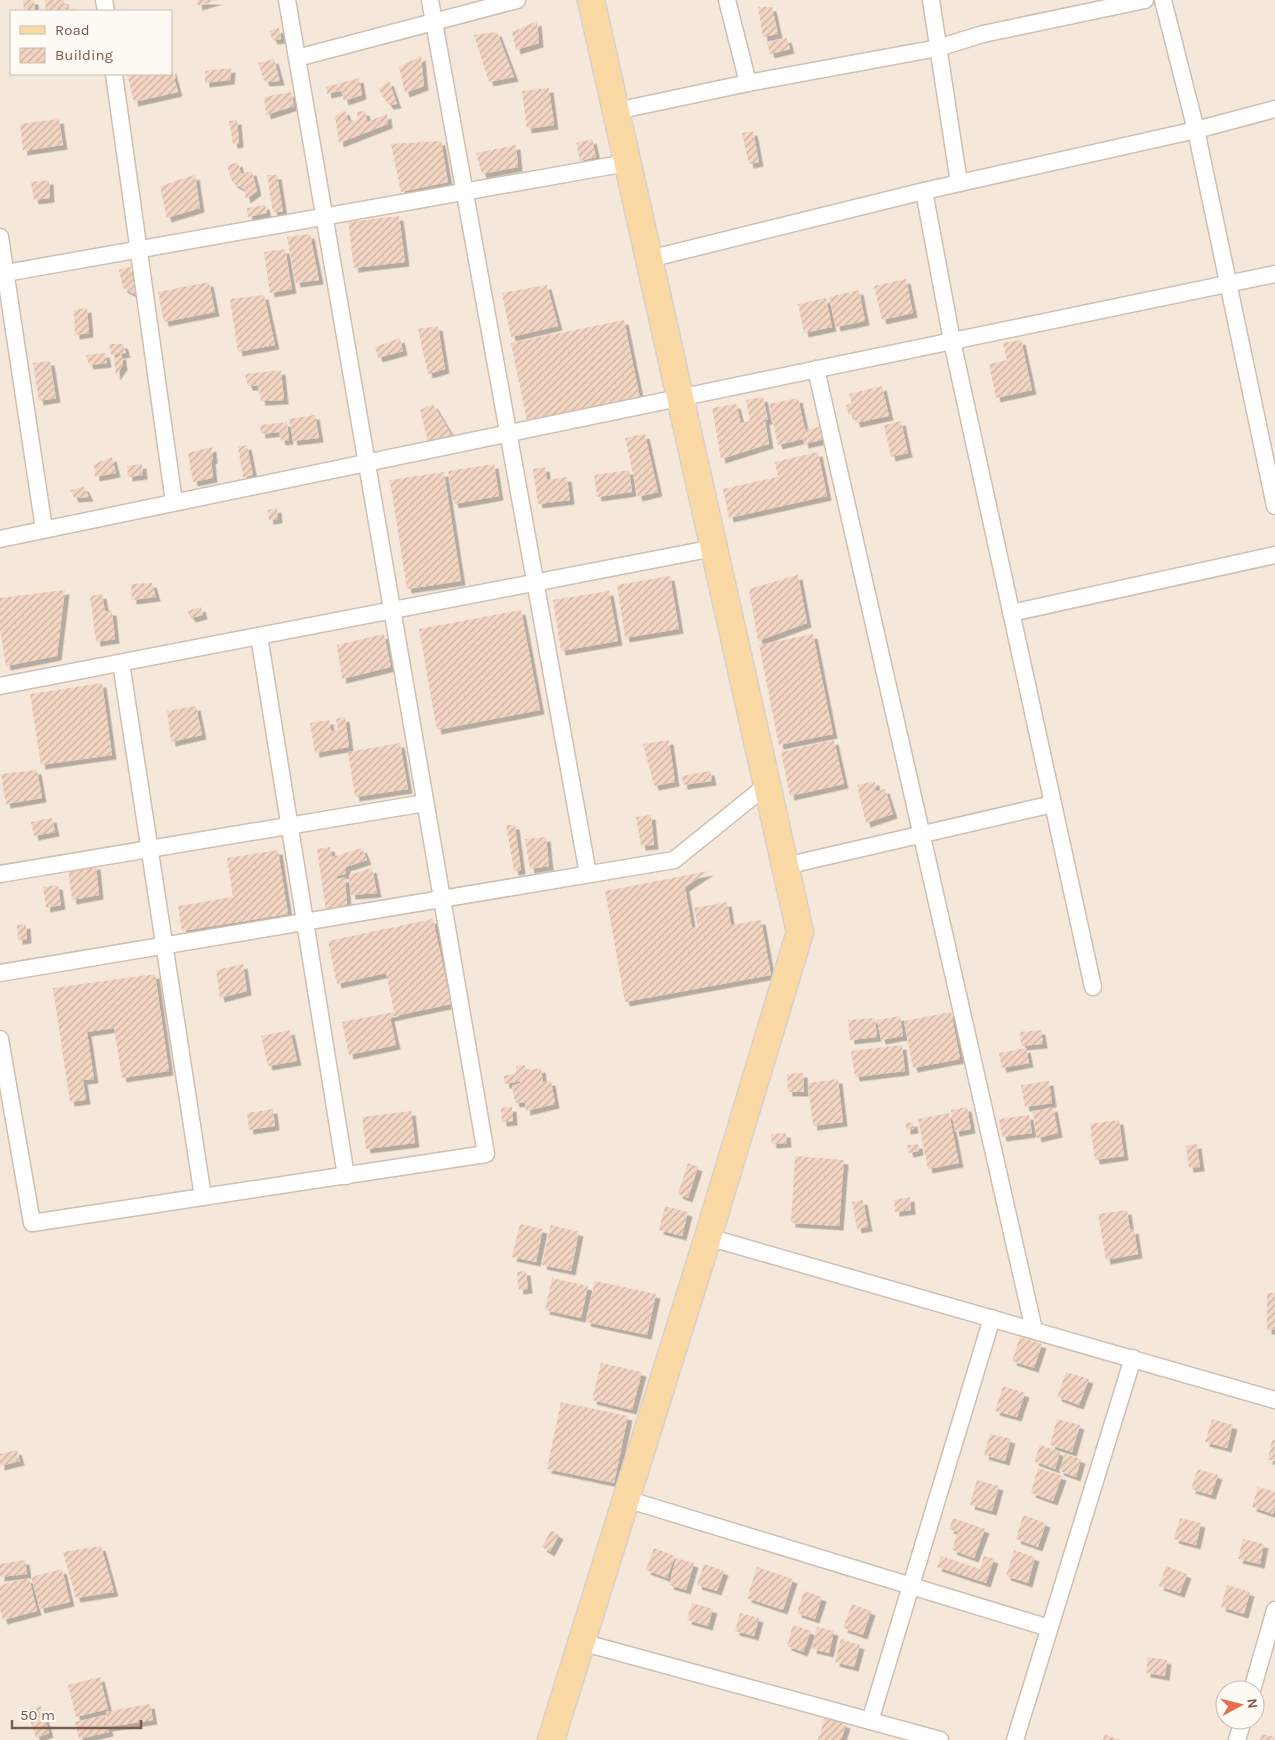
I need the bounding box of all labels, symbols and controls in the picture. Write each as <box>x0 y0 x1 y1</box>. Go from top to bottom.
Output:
legend <box>10 10 172 75</box>
text: Road <box>55 21 90 39</box>
text: Building <box>55 46 113 64</box>
north arrow <box>1215 1680 1265 1730</box>
text: N <box>1243 1697 1261 1709</box>
scale bar <box>12 1698 141 1730</box>
text: 50 m <box>20 1706 55 1724</box>

